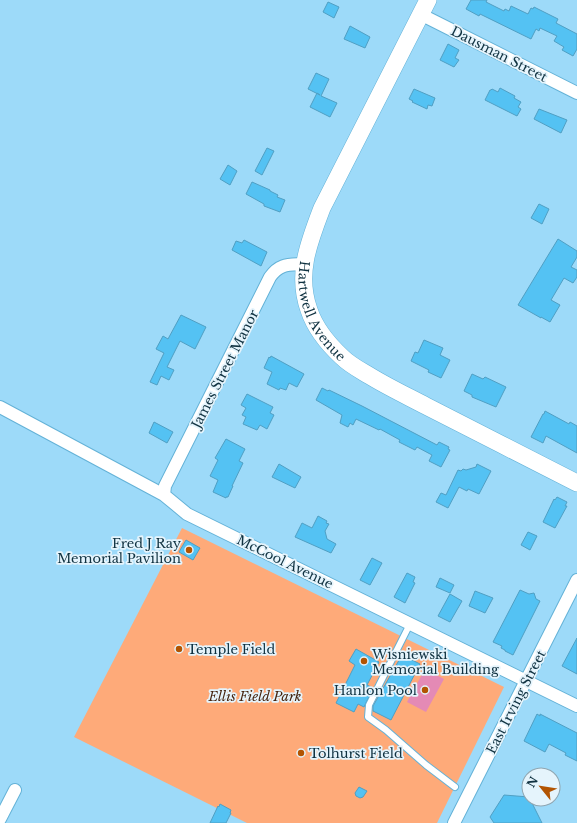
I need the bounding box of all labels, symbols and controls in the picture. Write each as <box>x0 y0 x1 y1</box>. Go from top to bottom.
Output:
street label: Dausman Street <box>448 22 550 86</box>
street label: Hartwell Avenue <box>295 260 349 365</box>
street label: James Street Manor <box>187 306 263 433</box>
street label: McCool Avenue <box>234 531 336 593</box>
place label: Fred J Ray Memorial Pavilion <box>57 535 182 567</box>
marker: Fred J Ray Memorial Pavilion <box>184 545 194 555</box>
place label: Temple Field <box>187 641 275 658</box>
marker: Temple Field <box>174 644 184 654</box>
place label: Wisniewski Memorial Building <box>371 646 499 678</box>
street label: East Irving Street <box>482 647 550 757</box>
marker: Wisniewski Memorial Building <box>359 656 369 666</box>
place label: Hanlon Pool <box>334 682 417 699</box>
marker: Hanlon Pool <box>420 685 430 695</box>
park label: Ellis Field Park <box>207 688 302 705</box>
place label: Tolhurst Field <box>309 745 403 762</box>
marker: Tolhurst Field <box>296 748 306 758</box>
north arrow <box>521 767 561 807</box>
text: N <box>524 773 541 790</box>

